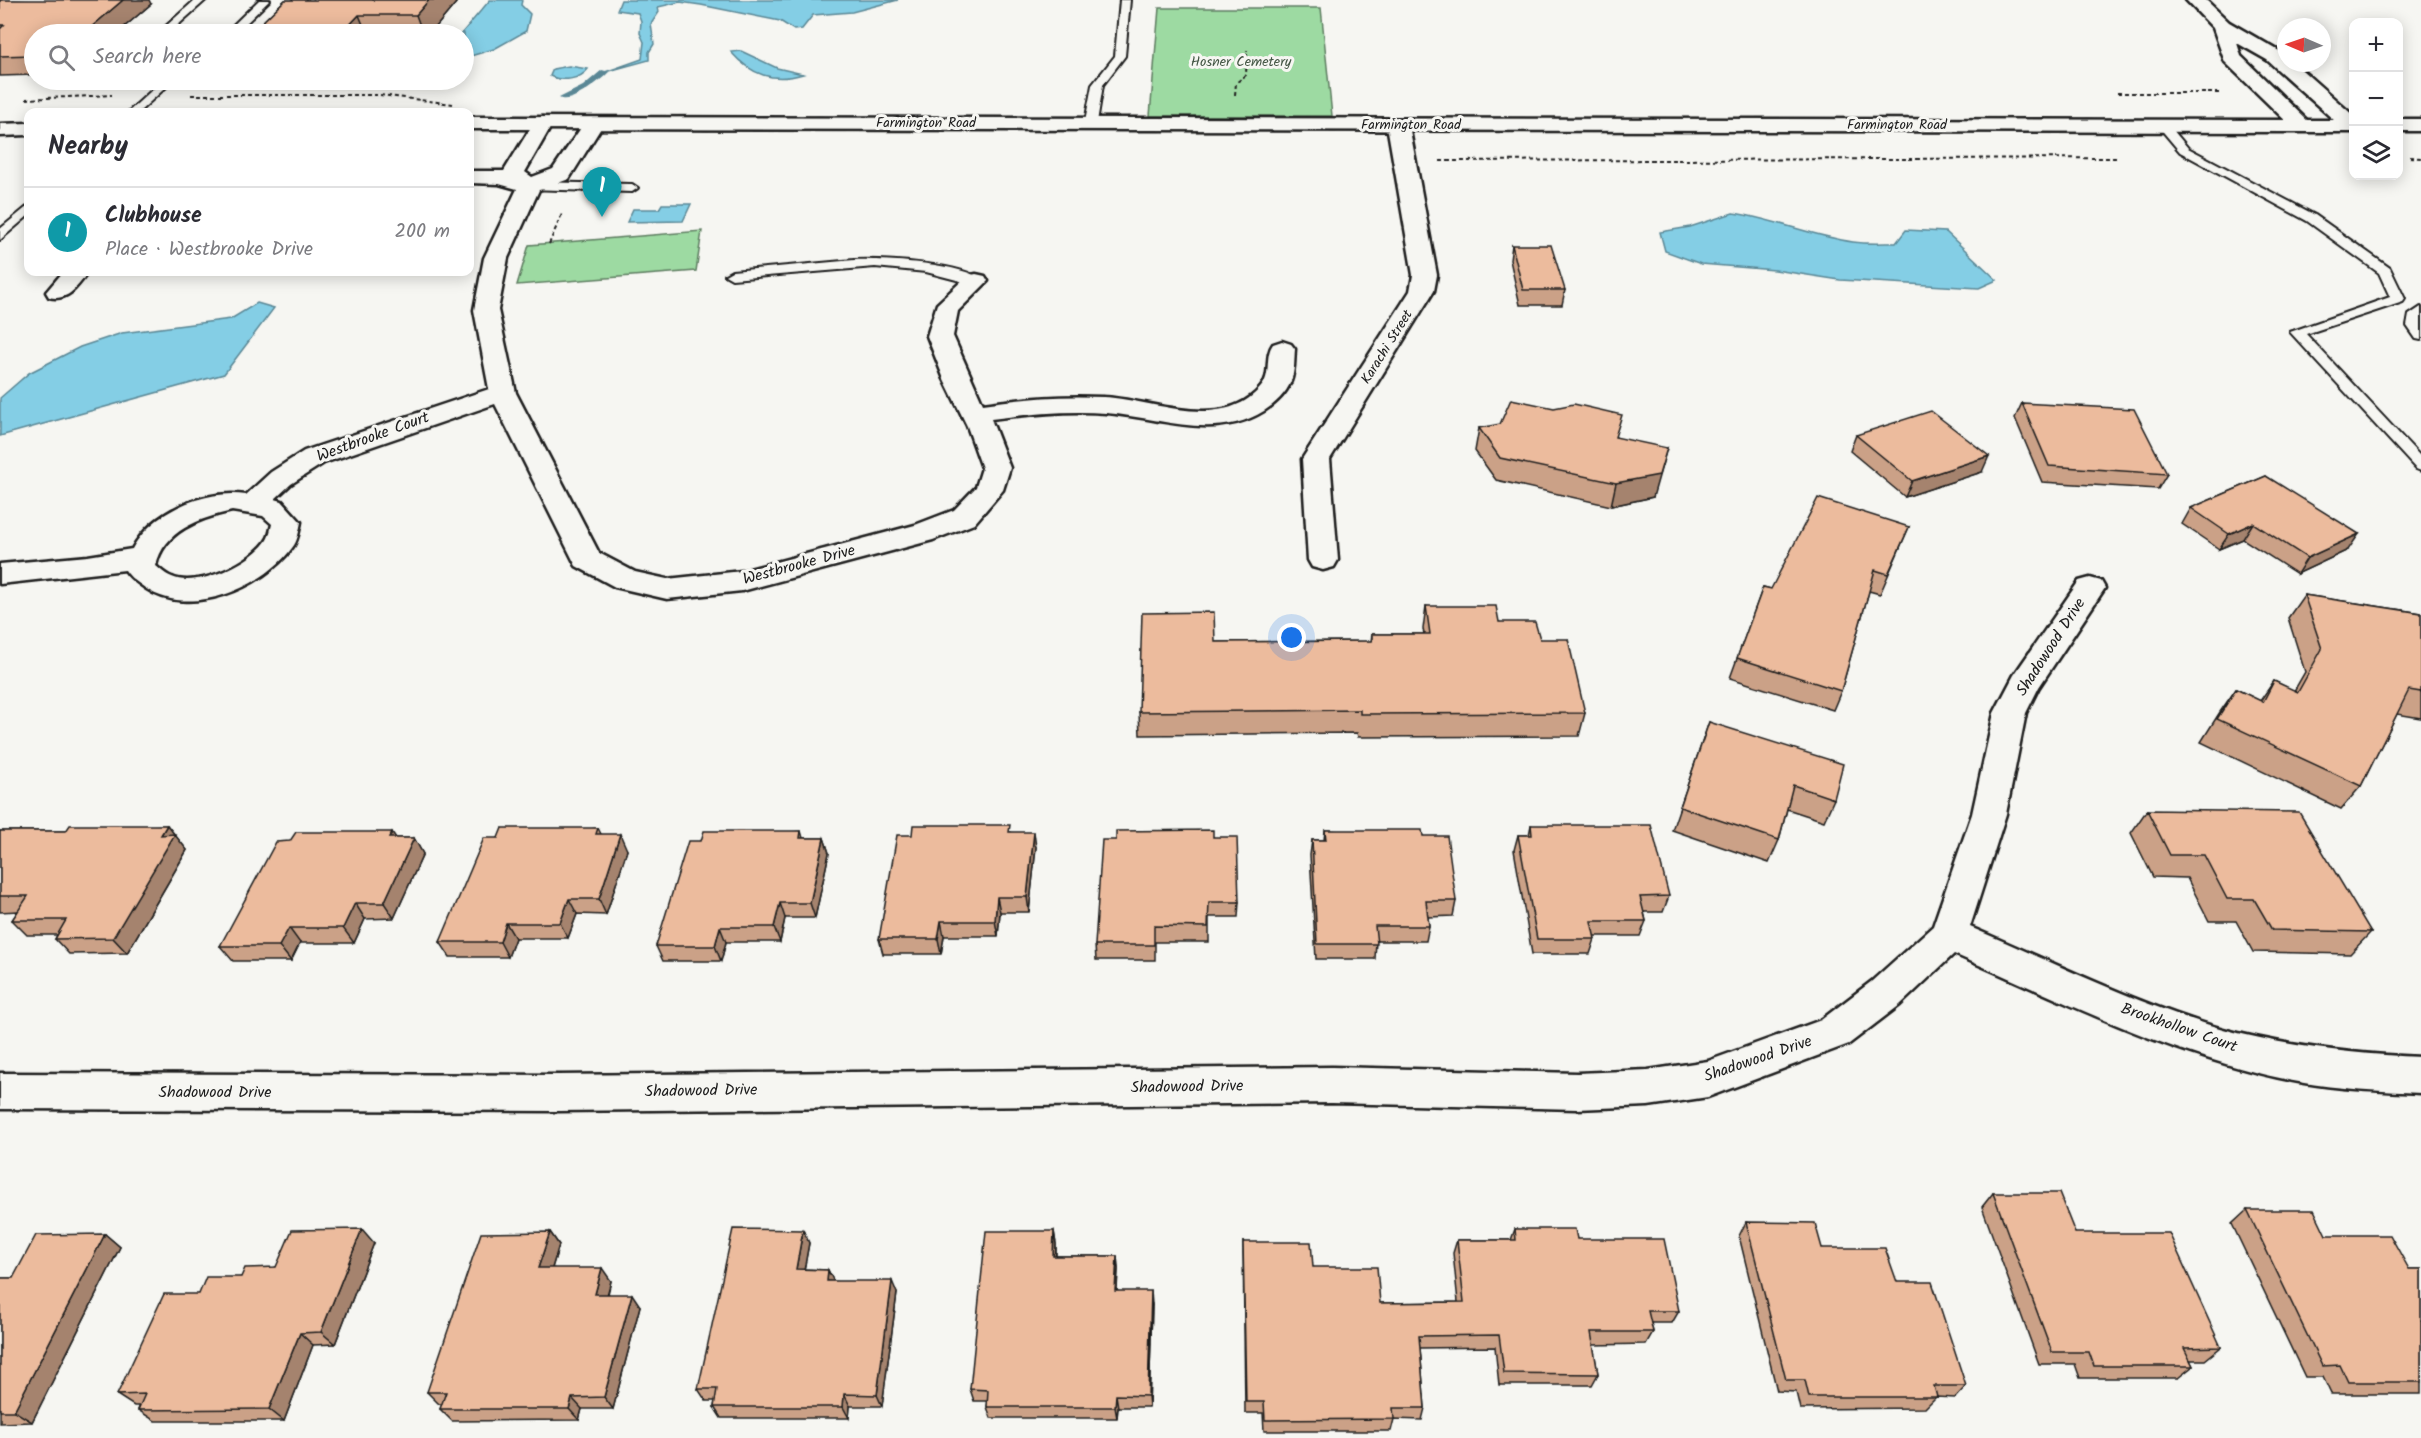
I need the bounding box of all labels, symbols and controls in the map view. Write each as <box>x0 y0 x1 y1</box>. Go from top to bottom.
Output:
north arrow <box>2277 18 2331 72</box>
map controls <box>2349 18 2403 180</box>
button: + <box>2349 18 2403 72</box>
search box <box>24 24 474 90</box>
text: Search here <box>93 40 201 75</box>
icon: search <box>45 41 78 74</box>
park label: Hosner Cemetery <box>1191 51 1292 73</box>
button: − <box>2349 72 2403 126</box>
street label: Farmington Road <box>876 112 977 134</box>
street label: Farmington Road <box>1361 114 1462 136</box>
street label: Farmington Road <box>1847 114 1948 136</box>
text: Nearby <box>48 126 128 168</box>
button: layers <box>2349 126 2403 180</box>
pin: 1 <box>582 168 622 217</box>
text: Clubhouse <box>105 199 202 234</box>
text: 1 <box>64 216 71 248</box>
text: 200 m <box>394 216 450 248</box>
text: Place · Westbrooke Drive <box>105 234 313 266</box>
street label: Karachi Street <box>1355 305 1419 389</box>
street label: Westbrooke Court <box>313 405 433 469</box>
street label: Westbrooke Drive <box>740 538 858 592</box>
street label: Shadowood Drive <box>2010 593 2092 701</box>
your location <box>1277 623 1306 652</box>
street label: Brookhollow Court <box>2117 996 2241 1060</box>
street label: Shadowood Drive <box>1701 1029 1815 1089</box>
street label: Shadowood Drive <box>1130 1074 1244 1100</box>
street label: Shadowood Drive <box>644 1078 758 1104</box>
street label: Shadowood Drive <box>159 1080 271 1105</box>

